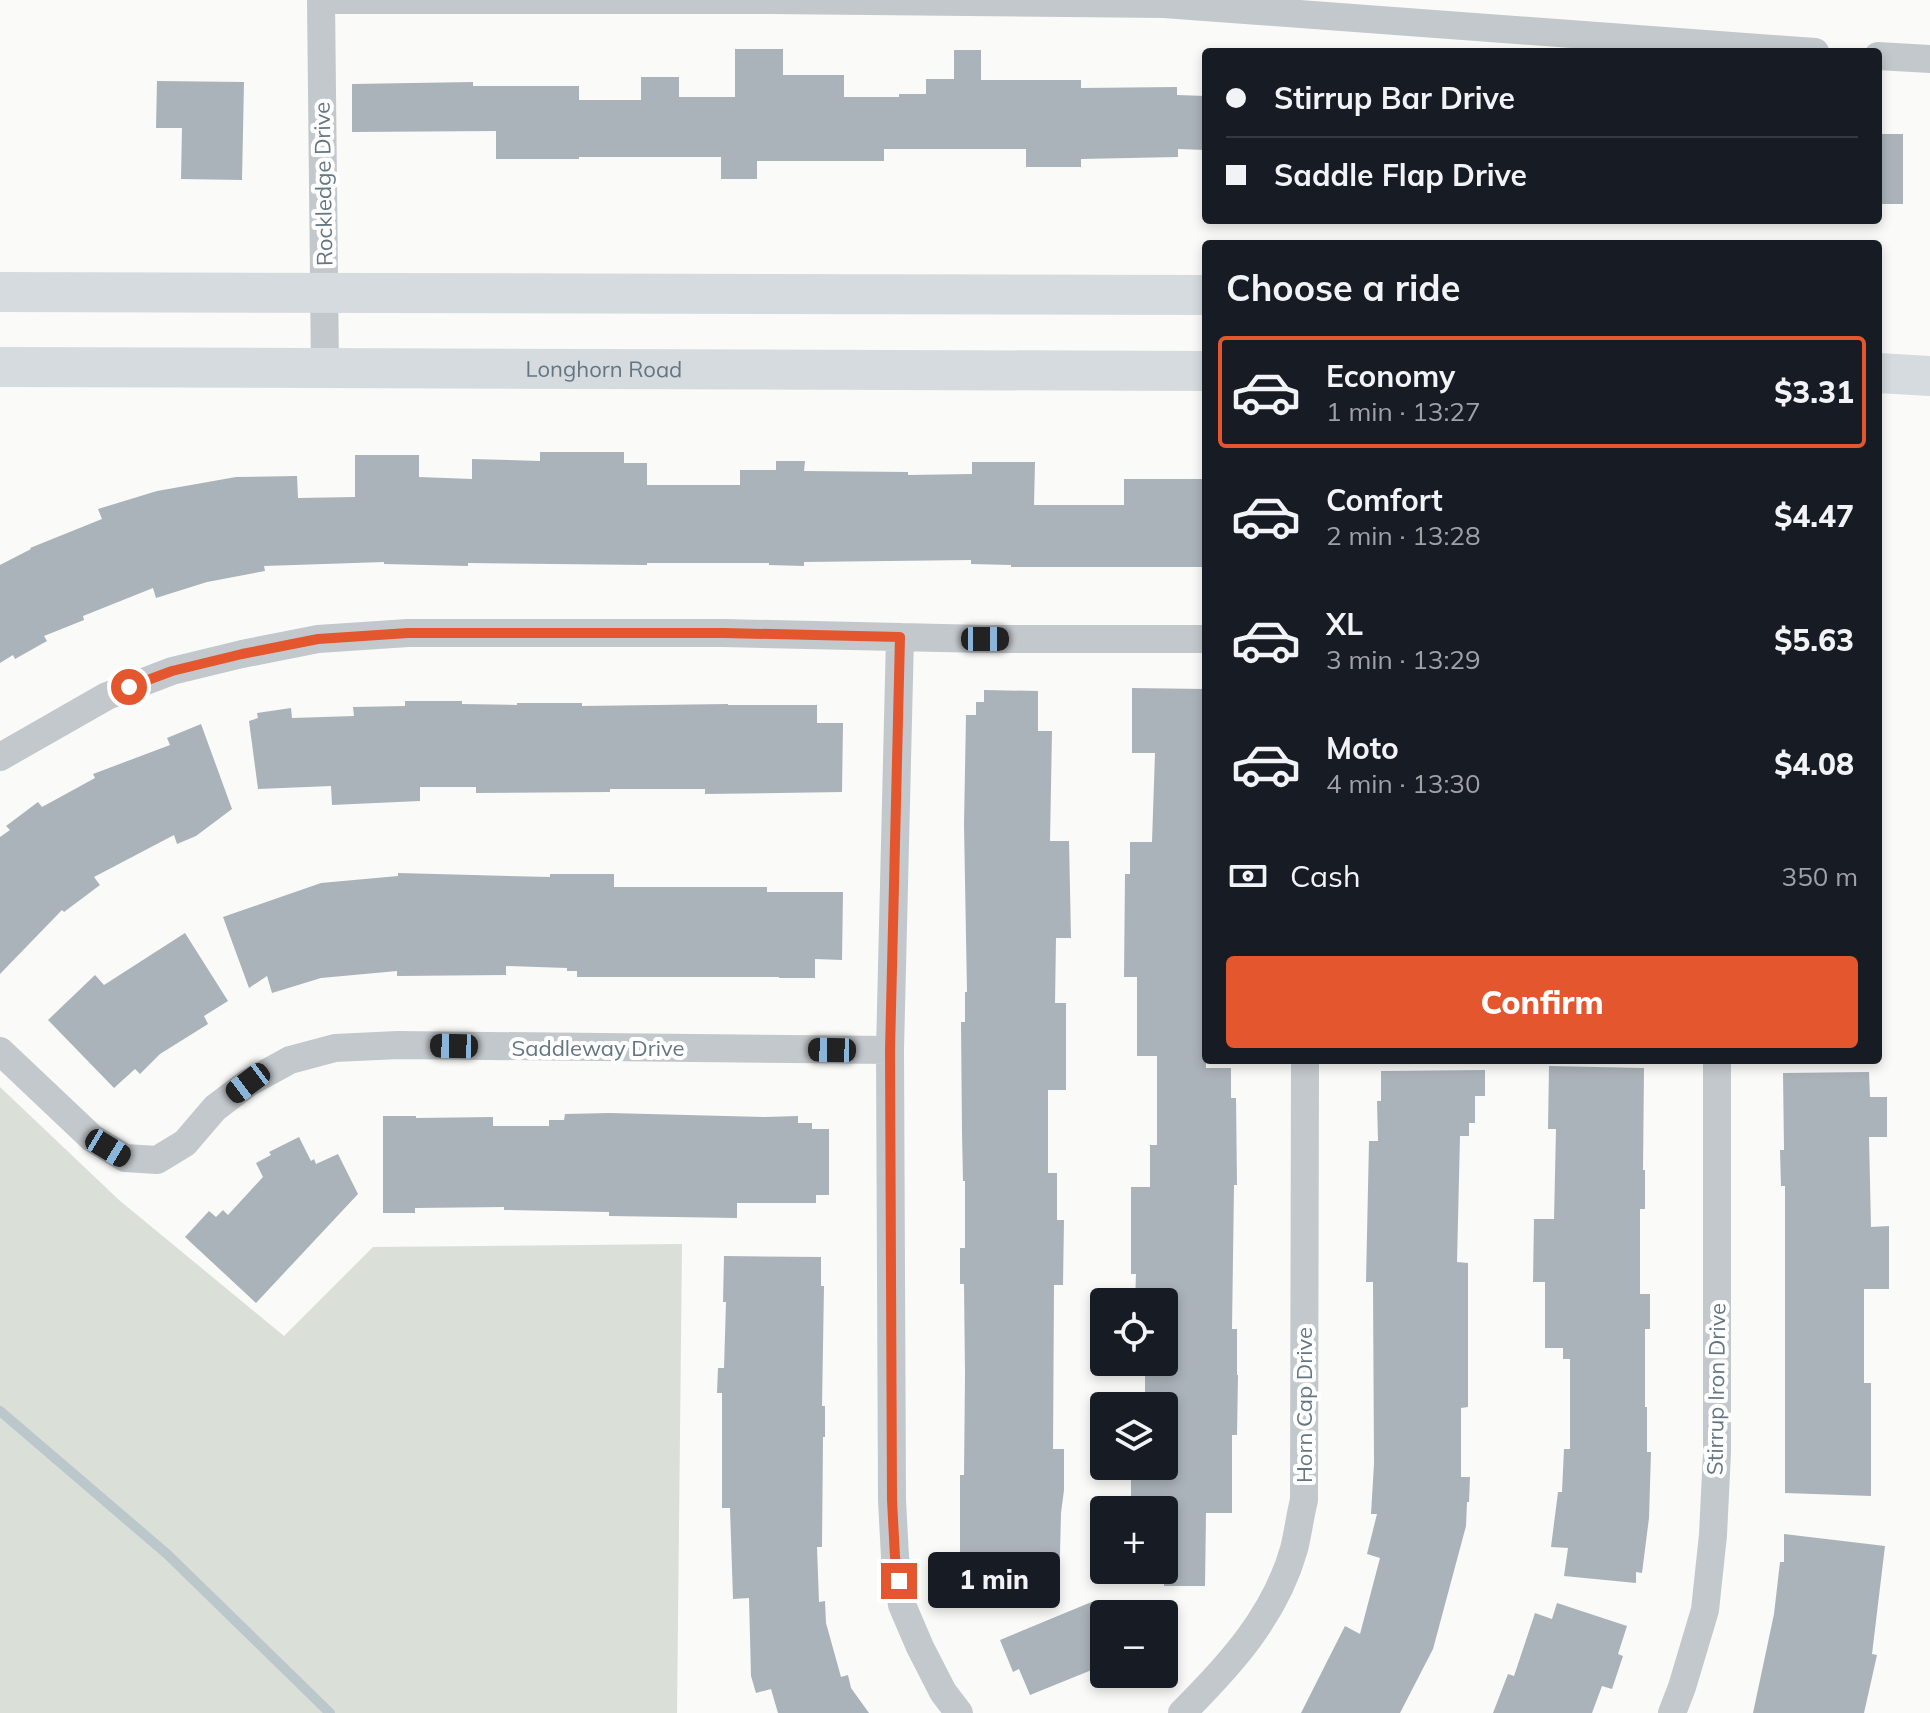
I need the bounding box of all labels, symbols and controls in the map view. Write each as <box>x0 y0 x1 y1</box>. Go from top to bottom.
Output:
text: Stirrup Bar Drive <box>1274 79 1515 117</box>
street label: Rockledge Drive <box>308 102 338 266</box>
text: Saddle Flap Drive <box>1274 156 1527 194</box>
text: Choose a ride <box>1226 265 1460 310</box>
street label: Longhorn Road <box>526 355 682 383</box>
icon: car <box>1230 356 1302 428</box>
text: Economy <box>1326 357 1455 395</box>
text: $3.31 <box>1774 373 1854 411</box>
text: 1 min · 13:27 <box>1326 395 1481 428</box>
icon: car <box>1230 480 1302 552</box>
text: Comfort <box>1326 481 1443 519</box>
text: $4.47 <box>1774 497 1854 535</box>
text: 2 min · 13:28 <box>1326 519 1481 552</box>
icon: car <box>1230 604 1302 676</box>
text: XL <box>1326 605 1363 643</box>
text: $5.63 <box>1774 621 1854 659</box>
car <box>961 627 1009 651</box>
text: 3 min · 13:29 <box>1326 643 1481 676</box>
route start <box>111 669 147 705</box>
icon: car <box>1230 728 1302 800</box>
text: Moto <box>1326 729 1399 767</box>
text: $4.08 <box>1774 745 1854 783</box>
text: 4 min · 13:30 <box>1326 767 1481 800</box>
icon: cash <box>1226 854 1270 898</box>
text: Cash <box>1290 857 1361 895</box>
text: 350 m <box>1782 860 1858 893</box>
button: Confirm <box>1226 956 1858 1048</box>
car <box>430 1034 478 1058</box>
street label: Saddleway Drive <box>512 1034 684 1062</box>
car <box>808 1038 856 1062</box>
car <box>222 1059 274 1107</box>
car <box>81 1125 135 1171</box>
map controls <box>1090 1288 1178 1688</box>
button: locate <box>1090 1288 1178 1376</box>
street label: Stirrup Iron Drive <box>1701 1303 1731 1475</box>
street label: Horn Cap Drive <box>1290 1327 1318 1483</box>
button: layers <box>1090 1392 1178 1480</box>
button: + <box>1090 1496 1178 1584</box>
callout: 1 min <box>927 1553 1059 1609</box>
route end <box>881 1563 917 1599</box>
text: 1 min <box>959 1563 1029 1596</box>
button: − <box>1090 1600 1178 1688</box>

